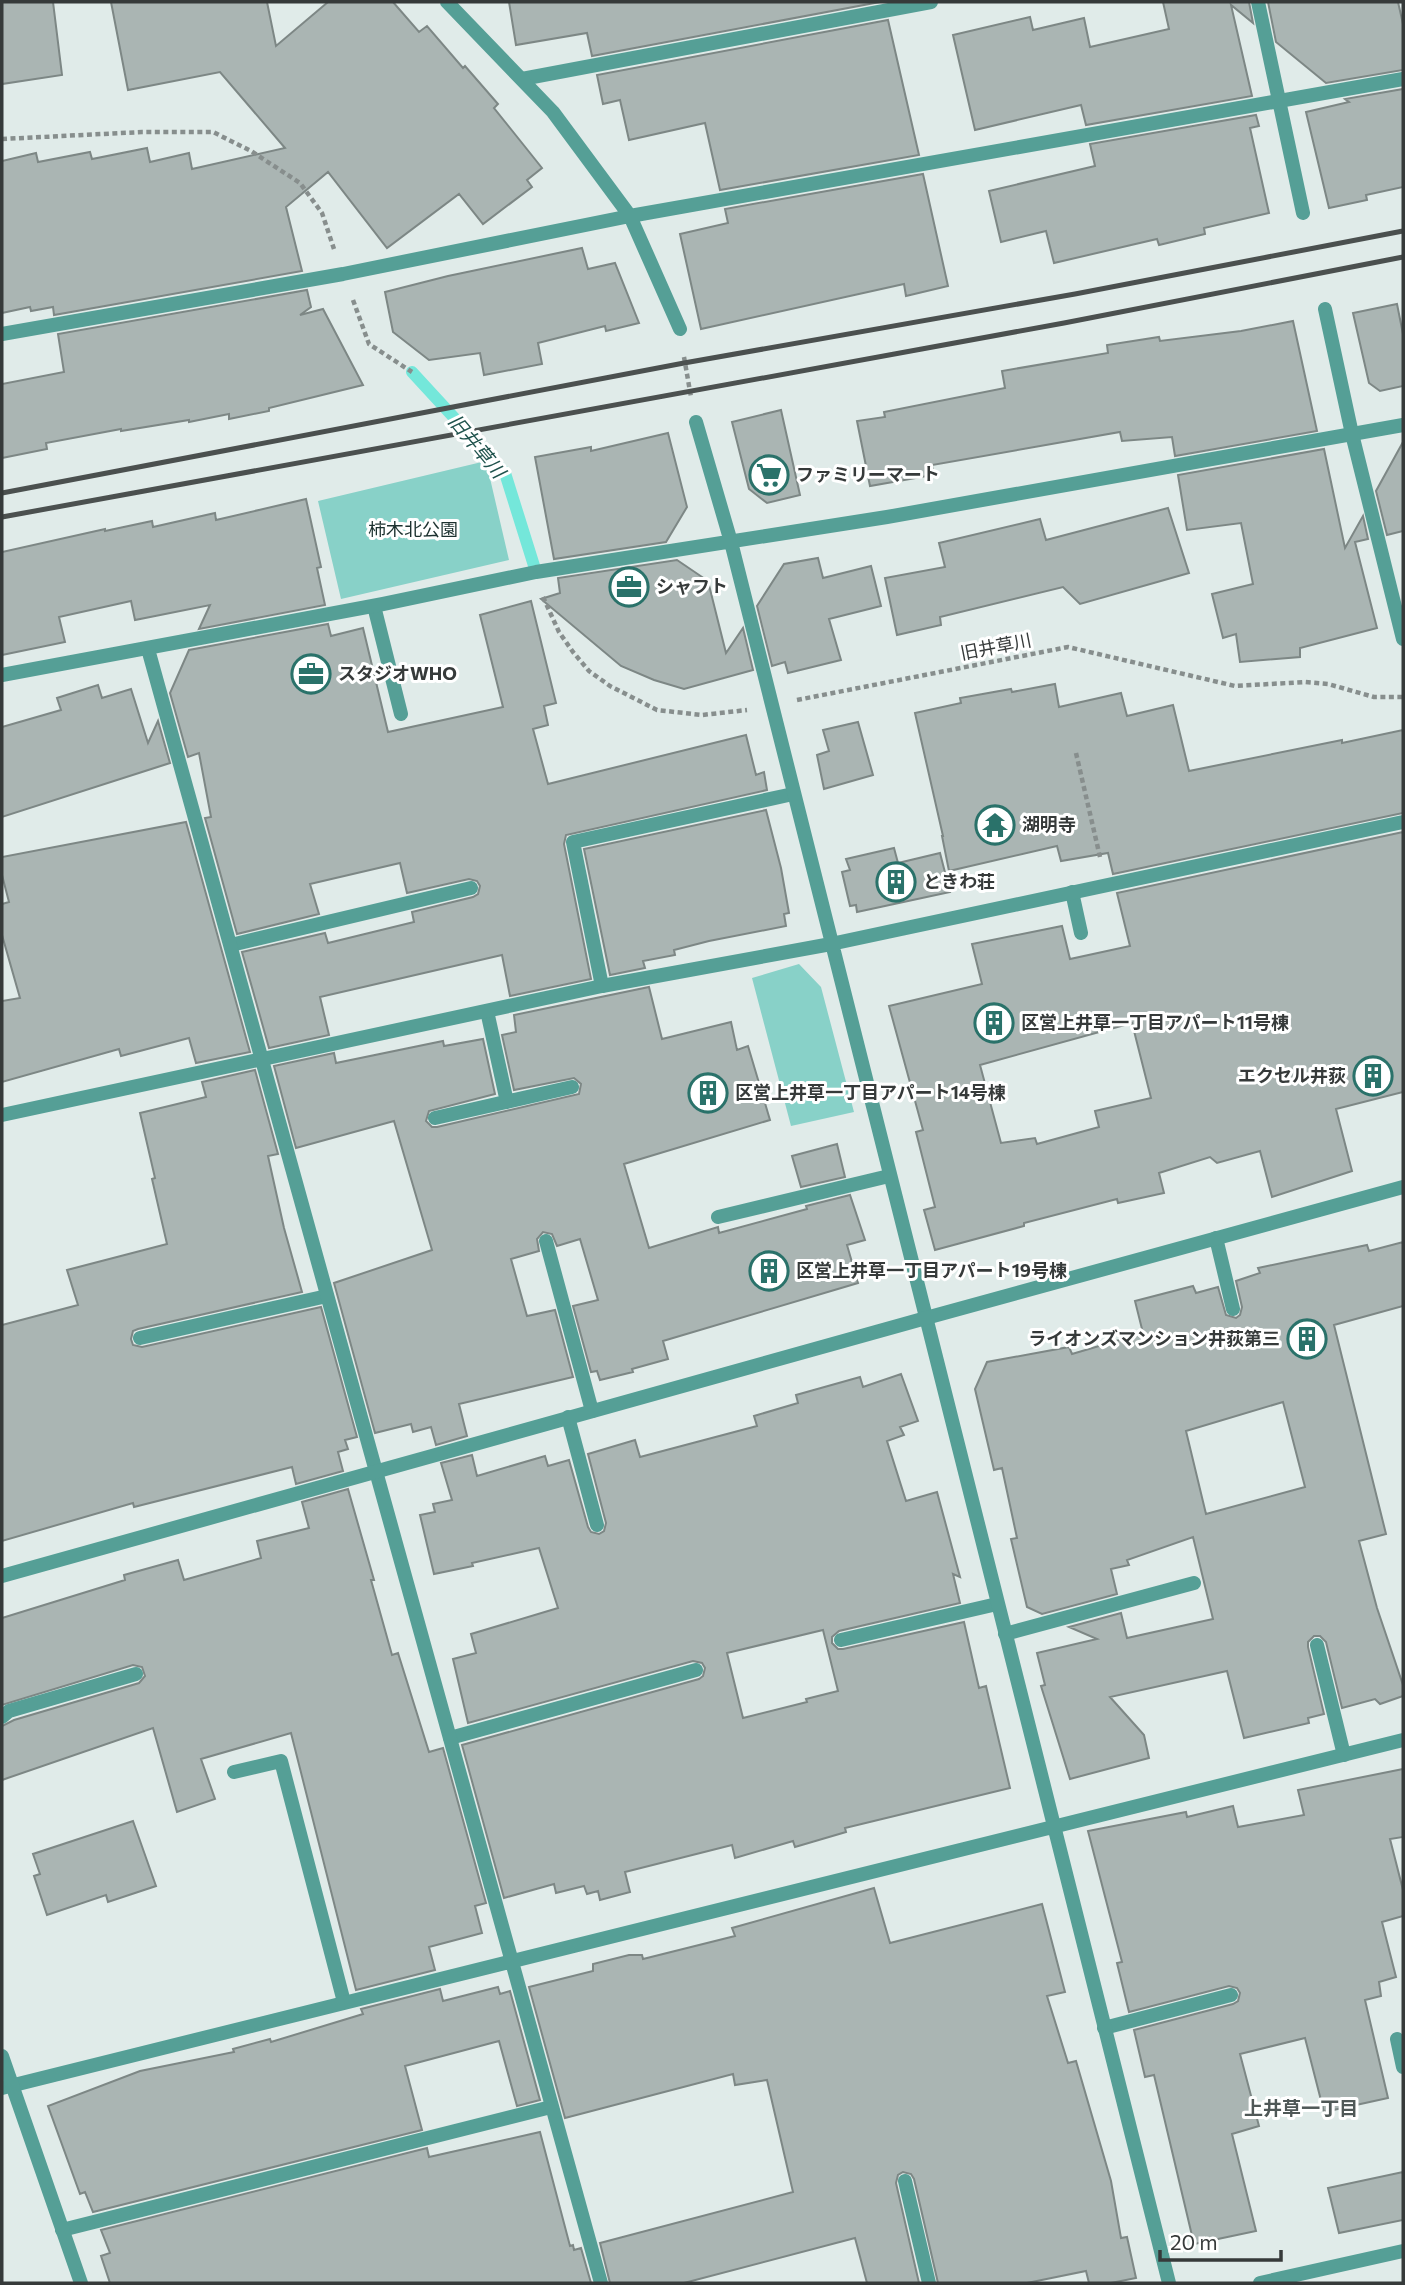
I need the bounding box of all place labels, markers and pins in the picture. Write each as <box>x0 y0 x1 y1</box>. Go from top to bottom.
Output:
supermarket icon: ファミリーマート <box>748 454 790 496</box>
place label: ファミリーマート <box>796 463 940 485</box>
office icon: シャフト <box>608 566 650 608</box>
place label: シャフト <box>656 575 728 597</box>
office icon: スタジオWHO <box>290 653 332 695</box>
place label: スタジオWHO <box>338 662 457 684</box>
temple icon: 湖明寺 <box>974 804 1016 846</box>
place label: 湖明寺 <box>1022 813 1076 835</box>
building icon: ときわ荘 <box>875 861 917 903</box>
place label: ときわ荘 <box>923 870 995 892</box>
building icon: 区営上井草一丁目アパート11号棟 <box>973 1002 1015 1044</box>
place label: 区営上井草一丁目アパート11号棟 <box>1021 1011 1289 1033</box>
building icon: エクセル井荻 <box>1352 1055 1394 1097</box>
place label: エクセル井荻 <box>1238 1064 1346 1086</box>
building icon: 区営上井草一丁目アパート14号棟 <box>687 1072 729 1114</box>
place label: 区営上井草一丁目アパート14号棟 <box>735 1081 1006 1103</box>
building icon: 区営上井草一丁目アパート19号棟 <box>748 1250 790 1292</box>
place label: 区営上井草一丁目アパート19号棟 <box>796 1259 1067 1281</box>
building icon: ライオンズマンション井荻第三 <box>1286 1318 1328 1360</box>
place label: ライオンズマンション井荻第三 <box>1028 1327 1280 1349</box>

